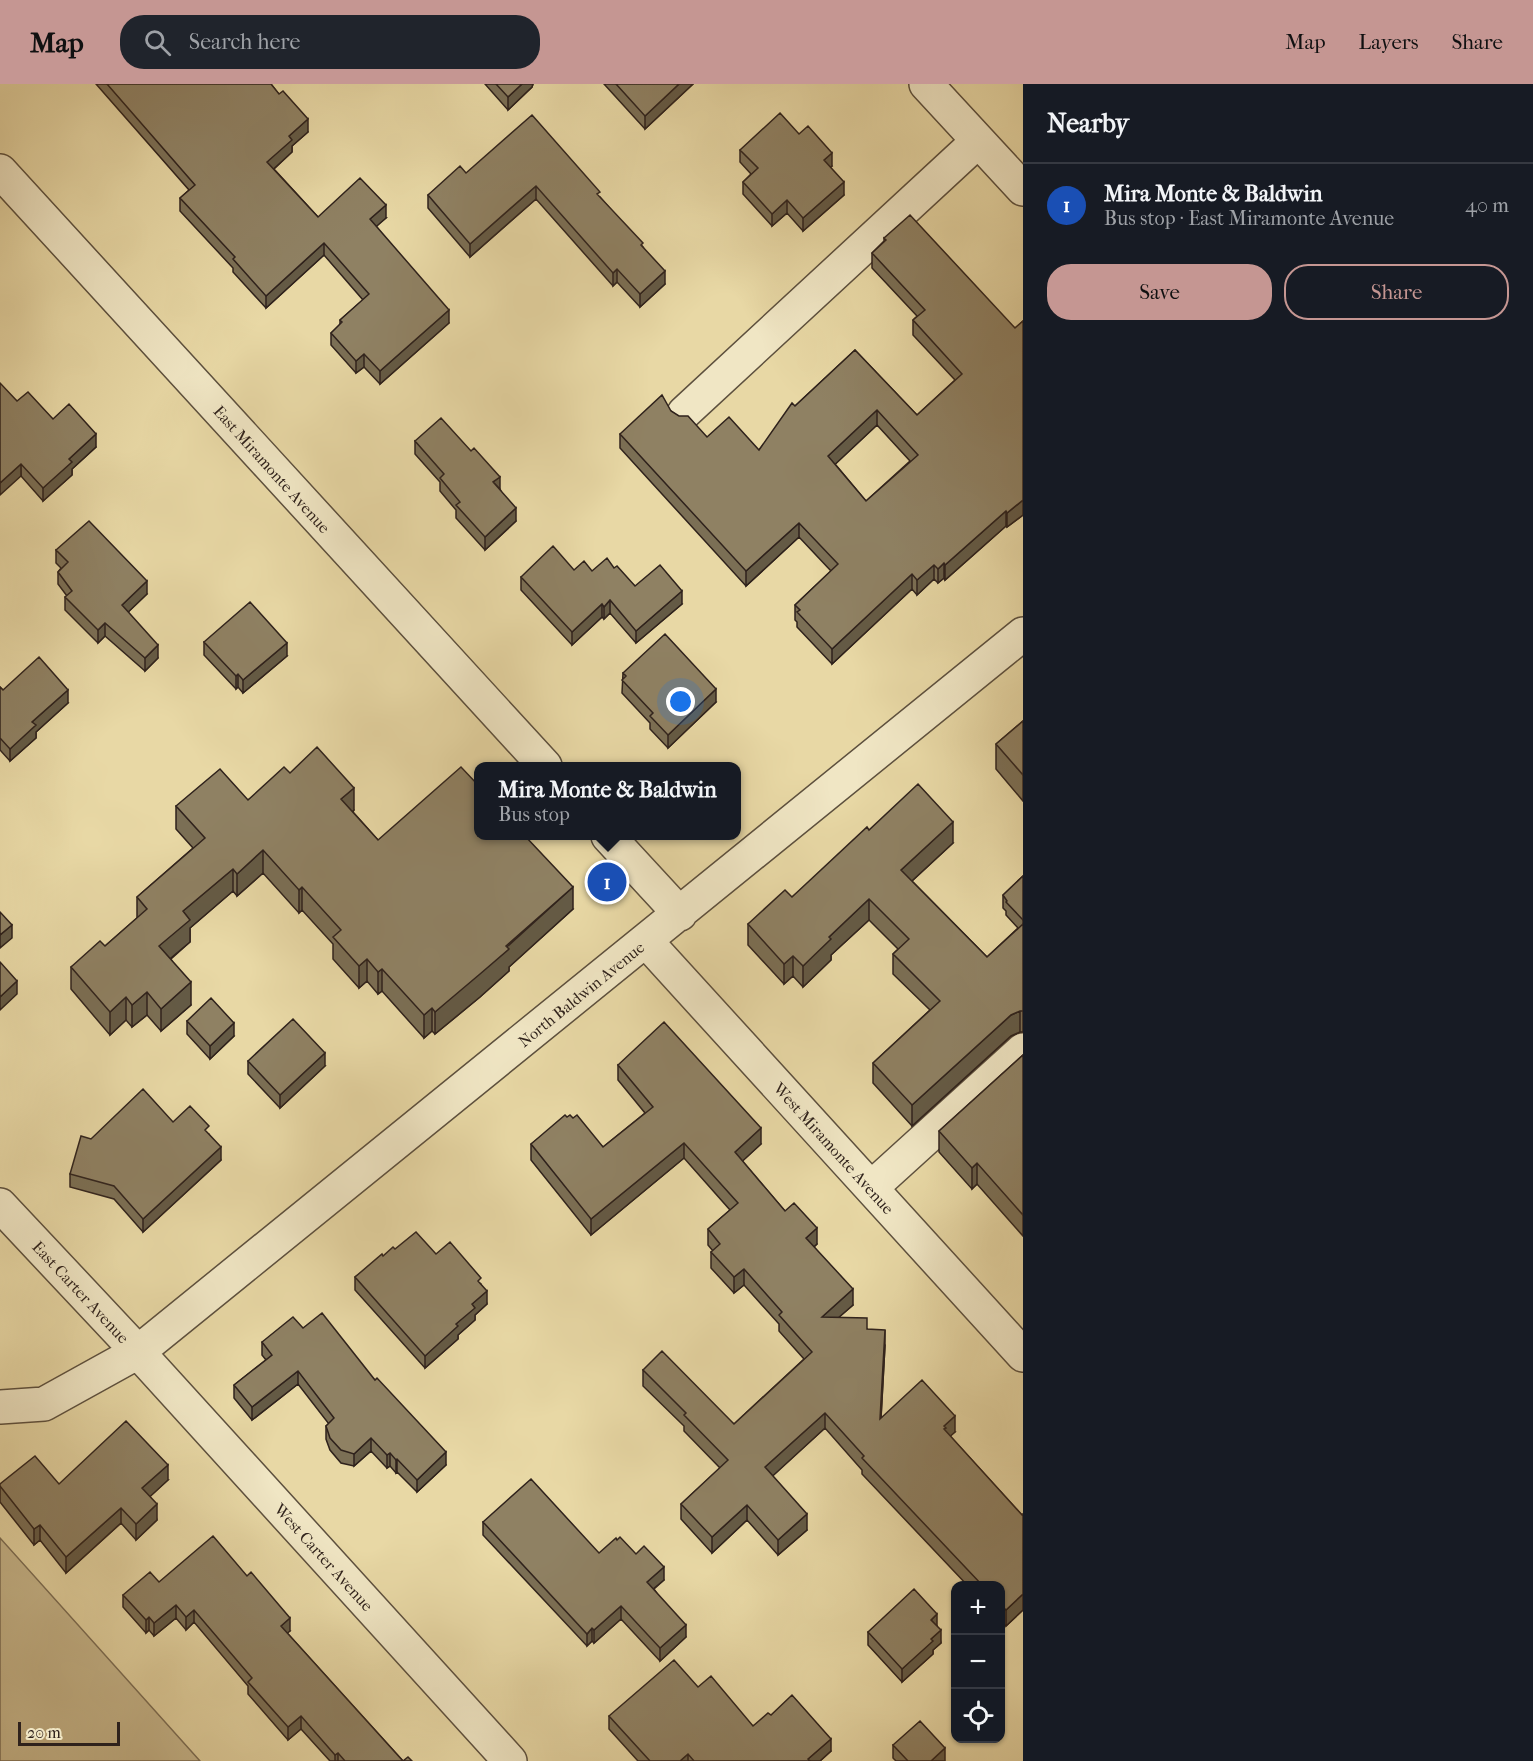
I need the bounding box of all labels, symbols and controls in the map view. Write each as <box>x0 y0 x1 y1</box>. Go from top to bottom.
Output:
search box <box>120 15 540 69</box>
text: Map <box>30 26 84 59</box>
icon: search <box>141 26 174 59</box>
text: Search here <box>189 29 300 55</box>
text: Map <box>1285 30 1326 54</box>
text: Layers <box>1359 30 1418 54</box>
text: Share <box>1451 30 1503 54</box>
text: Nearby <box>1047 108 1129 139</box>
text: Mira Monte & Baldwin <box>1104 181 1323 207</box>
text: 1 <box>1063 194 1070 217</box>
text: 40 m <box>1465 194 1509 217</box>
text: Bus stop · East Miramonte Avenue <box>1104 207 1394 230</box>
button: Save <box>1047 264 1272 320</box>
button: Share <box>1284 264 1509 320</box>
street label: East Miramonte Avenue <box>209 402 334 537</box>
your location <box>666 687 695 716</box>
popup <box>474 762 741 840</box>
text: Mira Monte & Baldwin <box>498 777 717 803</box>
text: Bus stop <box>498 803 570 826</box>
pin: 1 <box>588 860 626 904</box>
street label: North Baldwin Avenue <box>514 938 648 1051</box>
street label: West Miramonte Avenue <box>769 1078 898 1218</box>
street label: East Carter Avenue <box>28 1237 133 1347</box>
street label: West Carter Avenue <box>270 1499 377 1615</box>
map controls <box>951 1581 1005 1743</box>
button: + <box>951 1581 1005 1635</box>
button: − <box>951 1635 1005 1689</box>
button: locate <box>951 1689 1005 1743</box>
scale bar <box>18 1719 120 1746</box>
text: 20 m <box>27 1723 61 1742</box>

